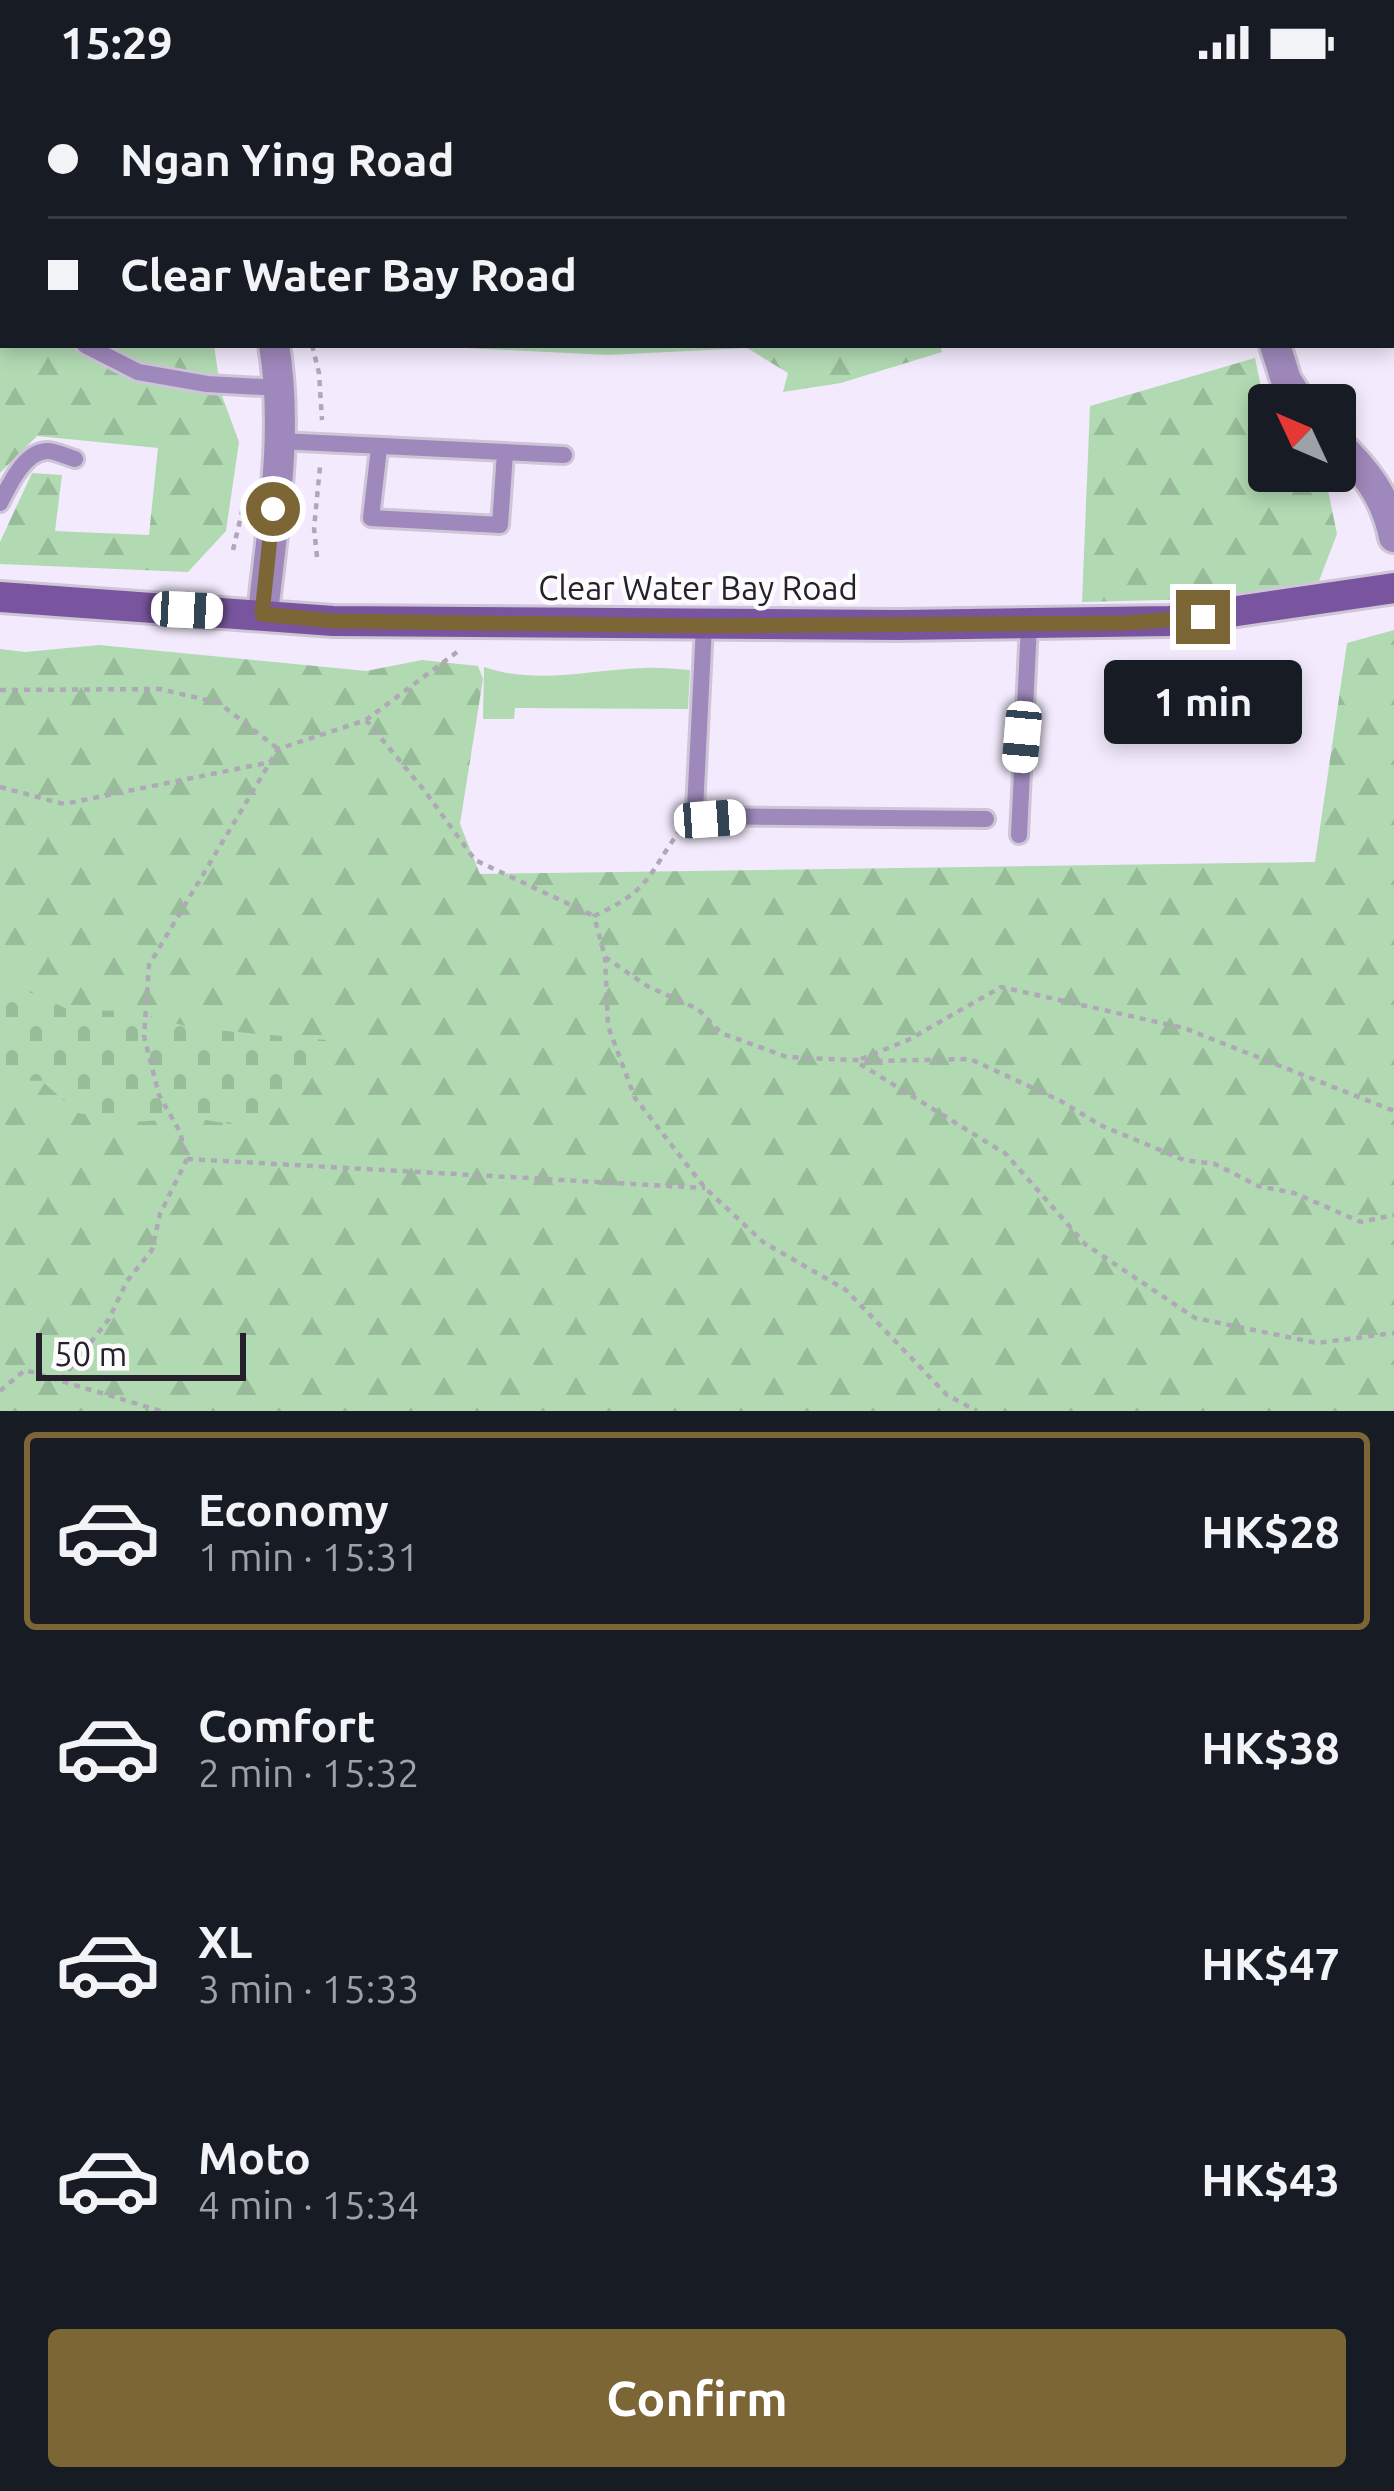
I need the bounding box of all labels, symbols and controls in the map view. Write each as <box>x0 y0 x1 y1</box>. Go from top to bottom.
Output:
text: 15:29 <box>60 17 173 68</box>
text: Ngan Ying Road <box>120 134 454 185</box>
text: Clear Water Bay Road <box>120 249 577 300</box>
north arrow <box>1248 384 1356 492</box>
map controls <box>1248 384 1356 492</box>
route start <box>246 482 300 536</box>
street label: Clear Water Bay Road <box>538 569 858 606</box>
car <box>150 590 224 630</box>
route end <box>1176 590 1230 644</box>
callout: 1 min <box>1104 659 1302 743</box>
text: 1 min <box>1154 680 1252 723</box>
car <box>1001 700 1043 774</box>
car <box>673 799 747 839</box>
scale bar <box>36 1327 246 1380</box>
text: 50 m <box>54 1335 127 1372</box>
icon: car <box>54 1477 162 1585</box>
text: Economy <box>198 1484 389 1535</box>
text: HK$28 <box>1201 1506 1340 1557</box>
text: 1 min · 15:31 <box>198 1535 419 1578</box>
icon: car <box>54 1693 162 1801</box>
text: Comfort <box>198 1700 375 1751</box>
text: HK$38 <box>1201 1722 1340 1773</box>
text: 2 min · 15:32 <box>198 1751 419 1794</box>
icon: car <box>54 1909 162 2017</box>
text: XL <box>198 1916 252 1967</box>
text: HK$47 <box>1201 1938 1340 1989</box>
text: 3 min · 15:33 <box>198 1967 419 2010</box>
icon: car <box>54 2125 162 2233</box>
text: Moto <box>198 2132 311 2183</box>
text: HK$43 <box>1201 2154 1340 2205</box>
text: 4 min · 15:34 <box>198 2183 419 2226</box>
button: Confirm <box>48 2329 1346 2467</box>

